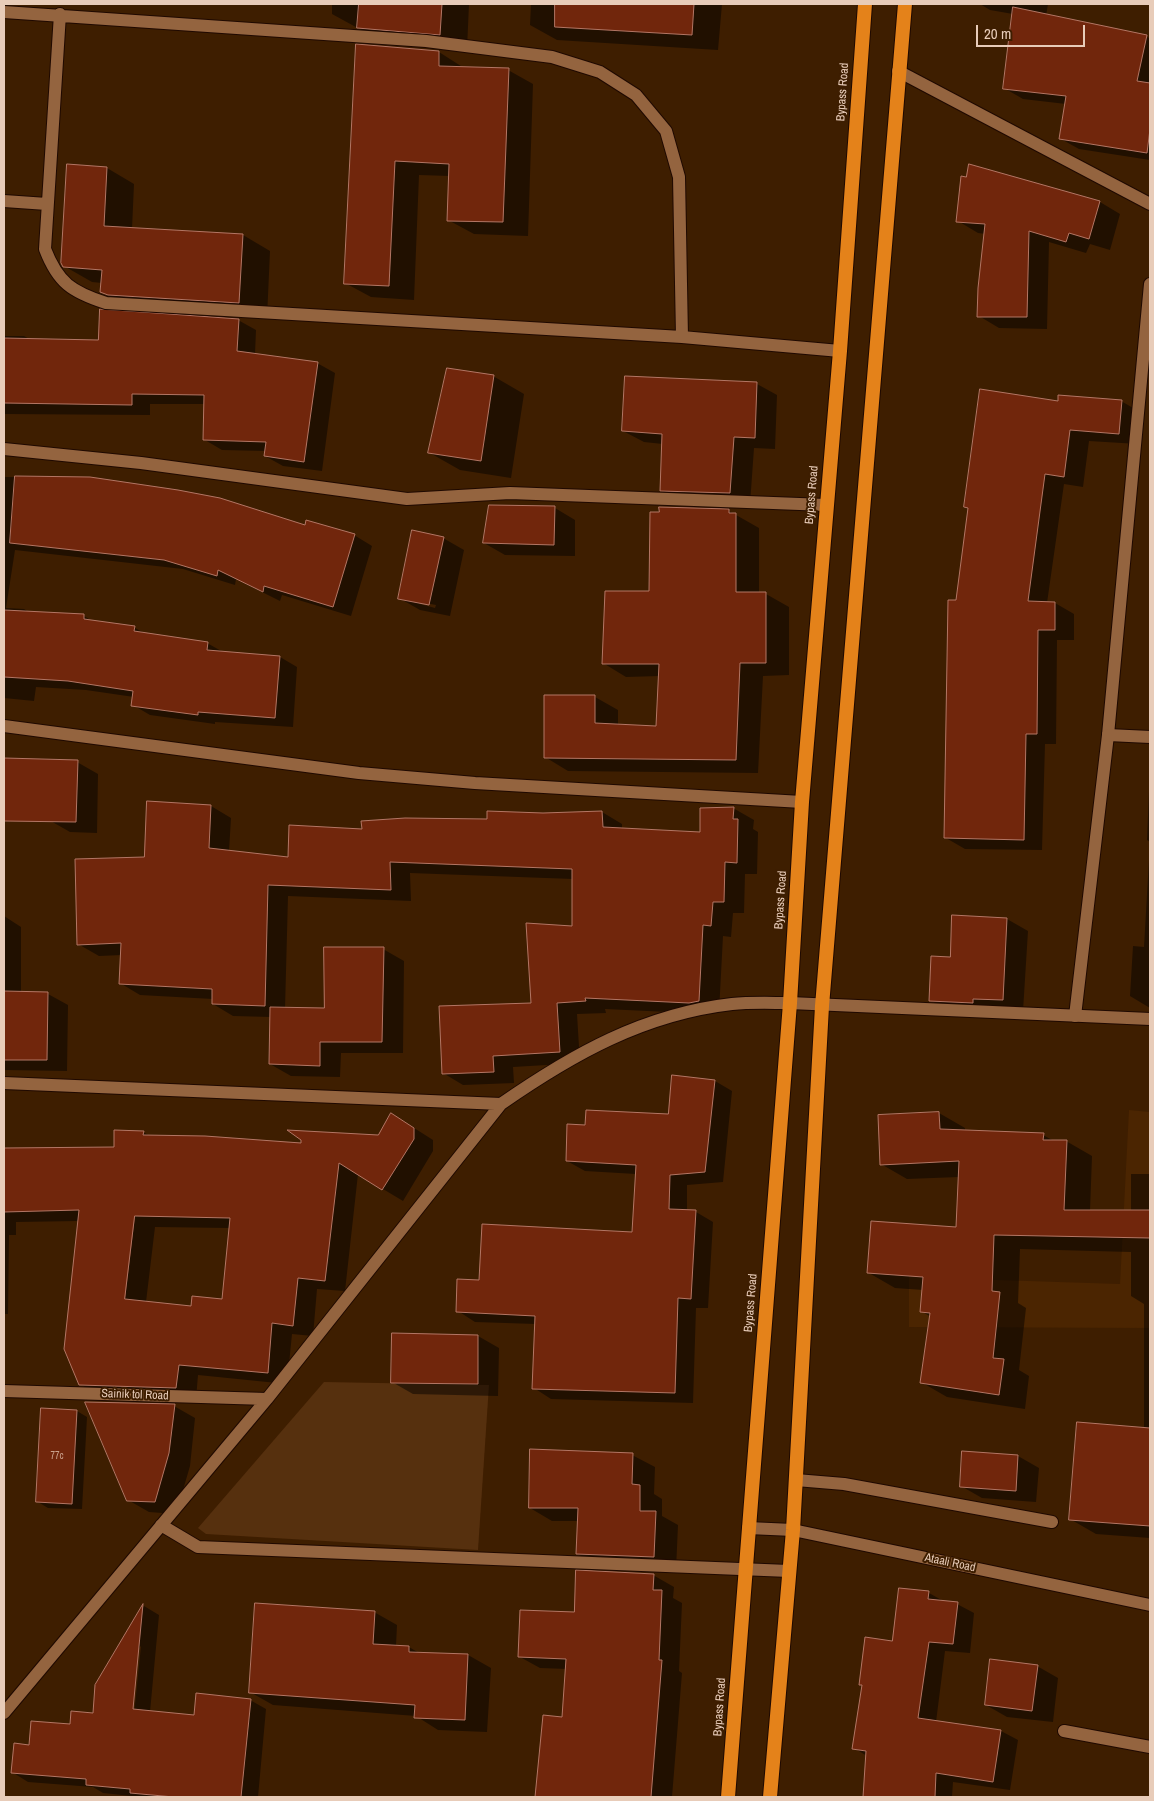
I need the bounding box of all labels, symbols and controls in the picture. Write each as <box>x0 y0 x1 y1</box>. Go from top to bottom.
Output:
scale bar <box>979 15 1088 47</box>
text: 20 m <box>984 23 1011 44</box>
street label: Bypass Road <box>834 62 852 122</box>
street label: Bypass Road <box>802 465 822 525</box>
street label: Bypass Road <box>772 870 790 930</box>
street label: Bypass Road <box>741 1273 761 1333</box>
street label: Sainik tol Road <box>101 1387 169 1403</box>
house number: 77c <box>50 1450 64 1462</box>
street label: Ataali Road <box>923 1551 977 1575</box>
street label: Bypass Road <box>711 1677 729 1737</box>

